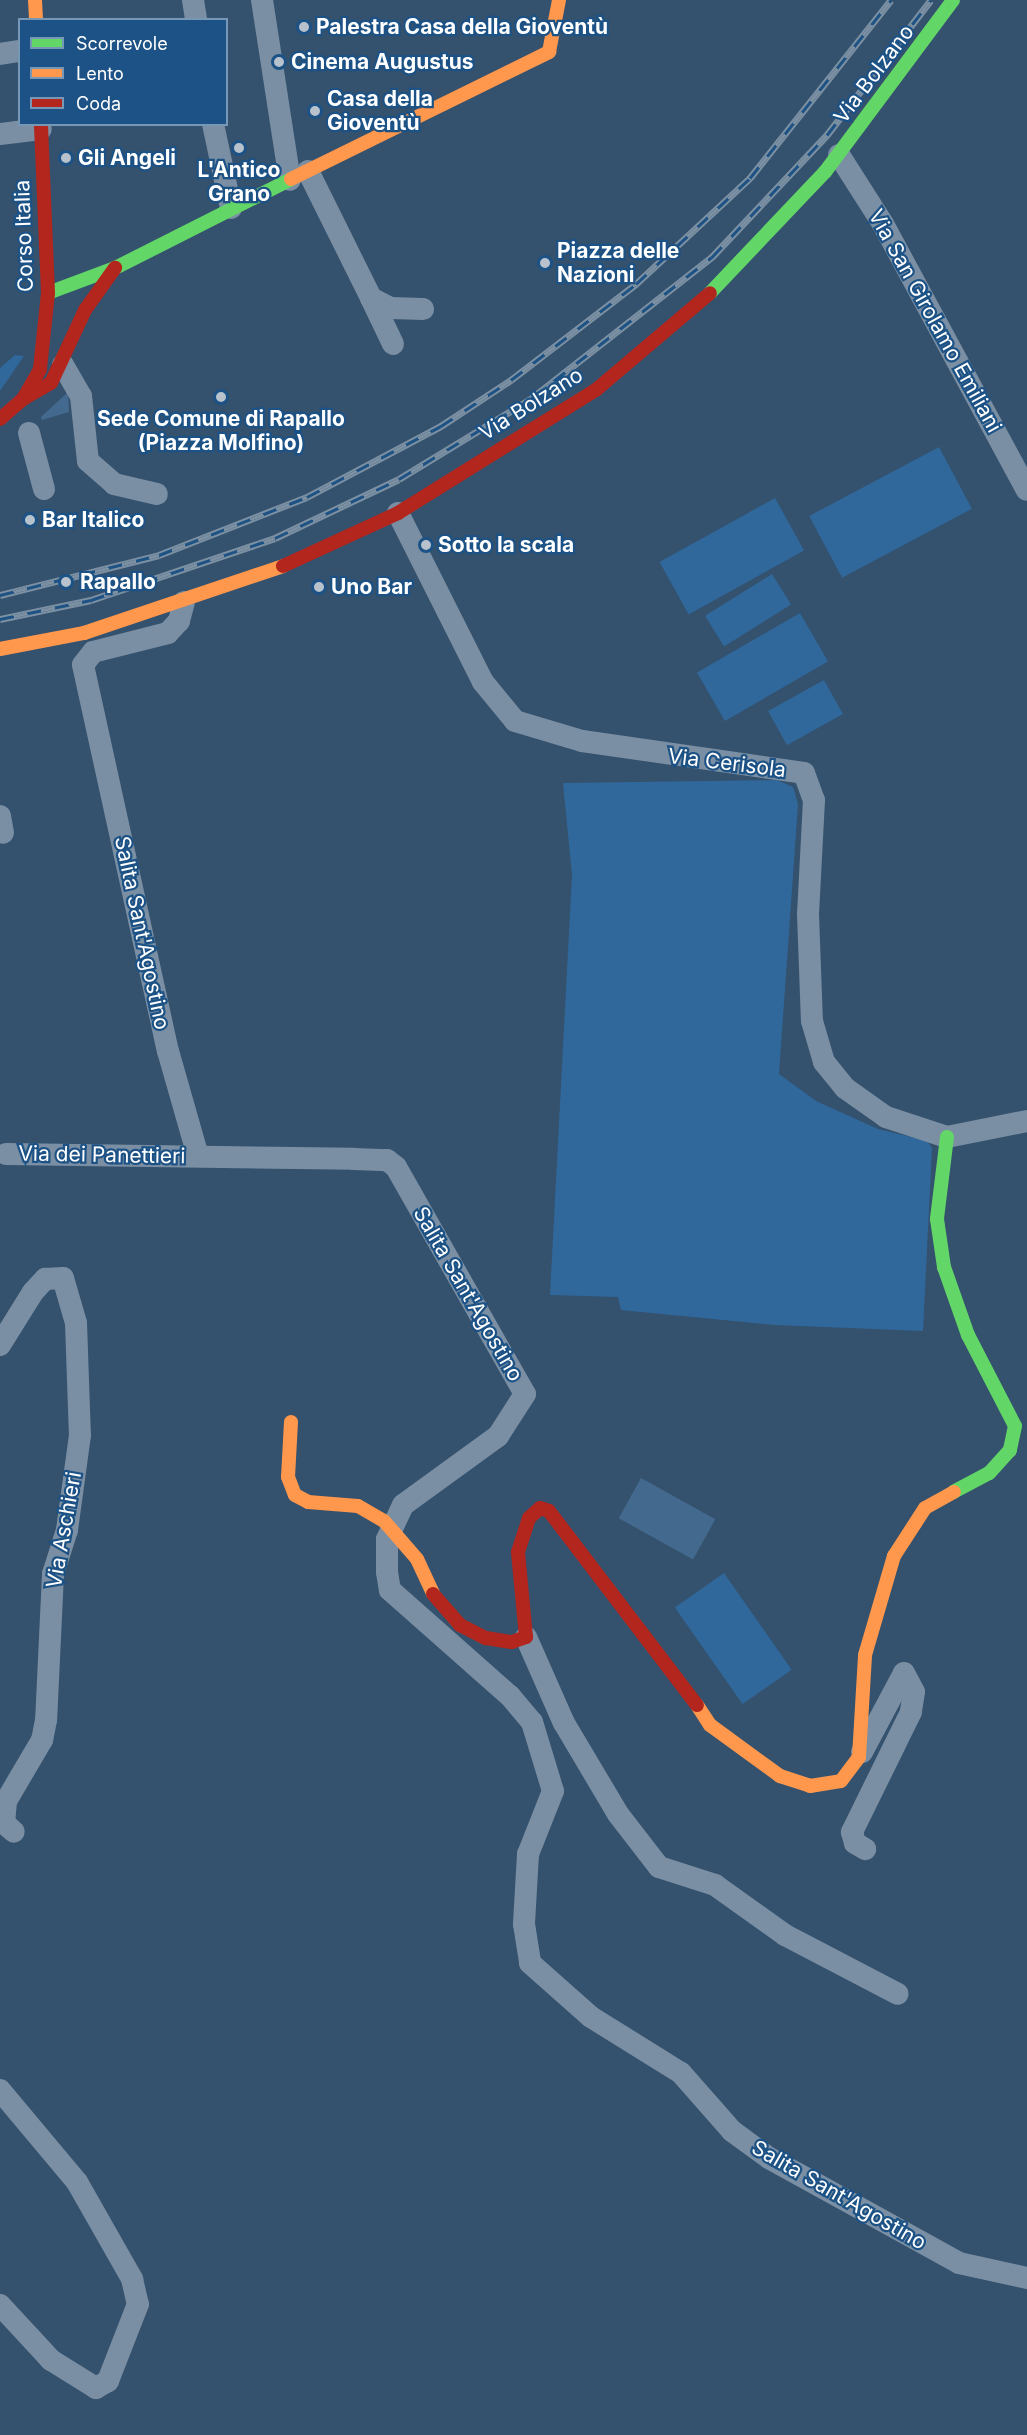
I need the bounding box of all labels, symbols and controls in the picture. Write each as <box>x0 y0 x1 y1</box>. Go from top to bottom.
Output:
place label: Palestra Casa della Gioventù <box>316 14 608 40</box>
legend <box>18 18 228 126</box>
marker: Palestra Casa della Gioventù <box>297 20 311 34</box>
street label: Via Bolzano <box>829 20 919 128</box>
text: Scorrevole <box>76 33 168 54</box>
place label: Cinema Augustus <box>291 49 474 75</box>
marker: Cinema Augustus <box>272 55 286 69</box>
text: Lento <box>76 63 124 84</box>
place label: Casa della Gioventù <box>327 86 433 136</box>
text: Coda <box>76 93 121 114</box>
marker: Casa della Gioventù <box>308 104 322 118</box>
marker: L'Antico Grano <box>232 141 246 155</box>
place label: Gli Angeli <box>78 145 176 171</box>
marker: Gli Angeli <box>59 151 73 165</box>
place label: L'Antico Grano <box>198 157 280 207</box>
street label: Corso Italia <box>9 180 39 292</box>
street label: Via San Girolamo Emiliani <box>863 205 1007 437</box>
place label: Piazza delle Nazioni <box>557 238 679 288</box>
marker: Piazza delle Nazioni <box>538 256 552 270</box>
street label: Via Bolzano <box>475 362 587 446</box>
marker: Sede Comune di Rapallo (Piazza Molfino) <box>214 390 228 404</box>
place label: Sede Comune di Rapallo (Piazza Molfino) <box>97 406 345 456</box>
place label: Bar Italico <box>42 507 144 533</box>
marker: Bar Italico <box>23 513 37 527</box>
place label: Sotto la scala <box>438 532 574 558</box>
marker: Sotto la scala <box>419 538 433 552</box>
place label: Rapallo <box>80 569 156 595</box>
marker: Rapallo <box>57 573 75 591</box>
place label: Uno Bar <box>331 574 412 600</box>
marker: Uno Bar <box>312 580 326 594</box>
street label: Via Cerisola <box>667 743 787 783</box>
street label: Salita Sant'Agostino <box>109 834 175 1032</box>
street label: Via dei Panettieri <box>18 1141 186 1169</box>
street label: Salita Sant'Agostino <box>408 1202 528 1386</box>
street label: Via Aschieri <box>41 1470 87 1590</box>
street label: Salita Sant'Agostino <box>747 2135 931 2255</box>

